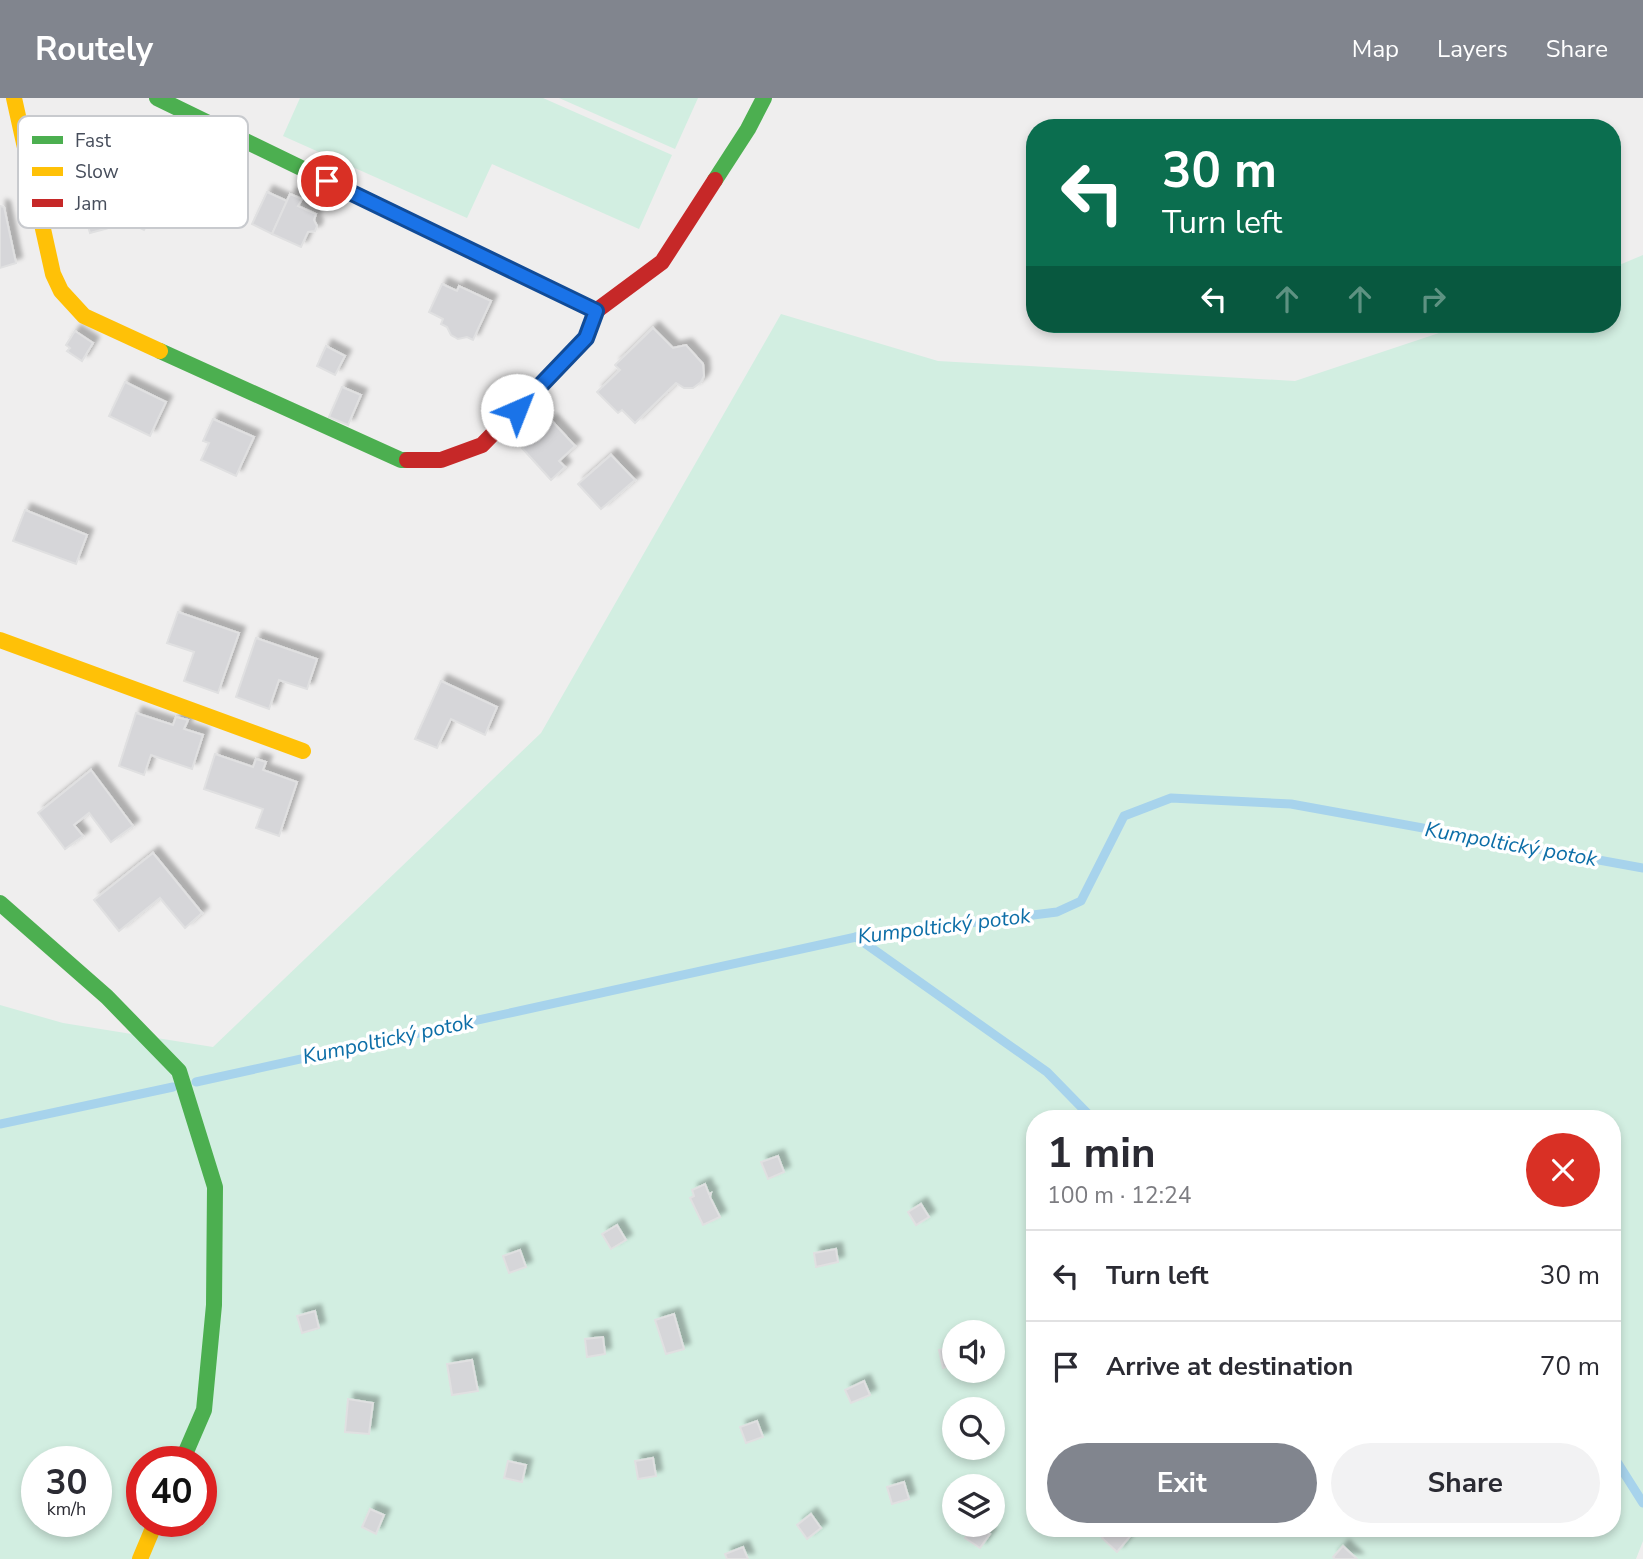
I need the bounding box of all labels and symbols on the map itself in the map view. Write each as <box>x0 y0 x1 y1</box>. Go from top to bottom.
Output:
legend <box>18 116 248 228</box>
text: Fast <box>75 128 111 154</box>
pin <box>297 151 357 211</box>
text: Slow <box>75 159 119 185</box>
text: Jam <box>74 191 108 217</box>
position arrow <box>480 373 554 447</box>
water label: Kumpoltický potok <box>1423 815 1600 873</box>
water label: Kumpoltický potok <box>856 901 1033 951</box>
water label: Kumpoltický potok <box>300 1007 477 1071</box>
speed limit sign: 40 <box>126 1446 217 1537</box>

